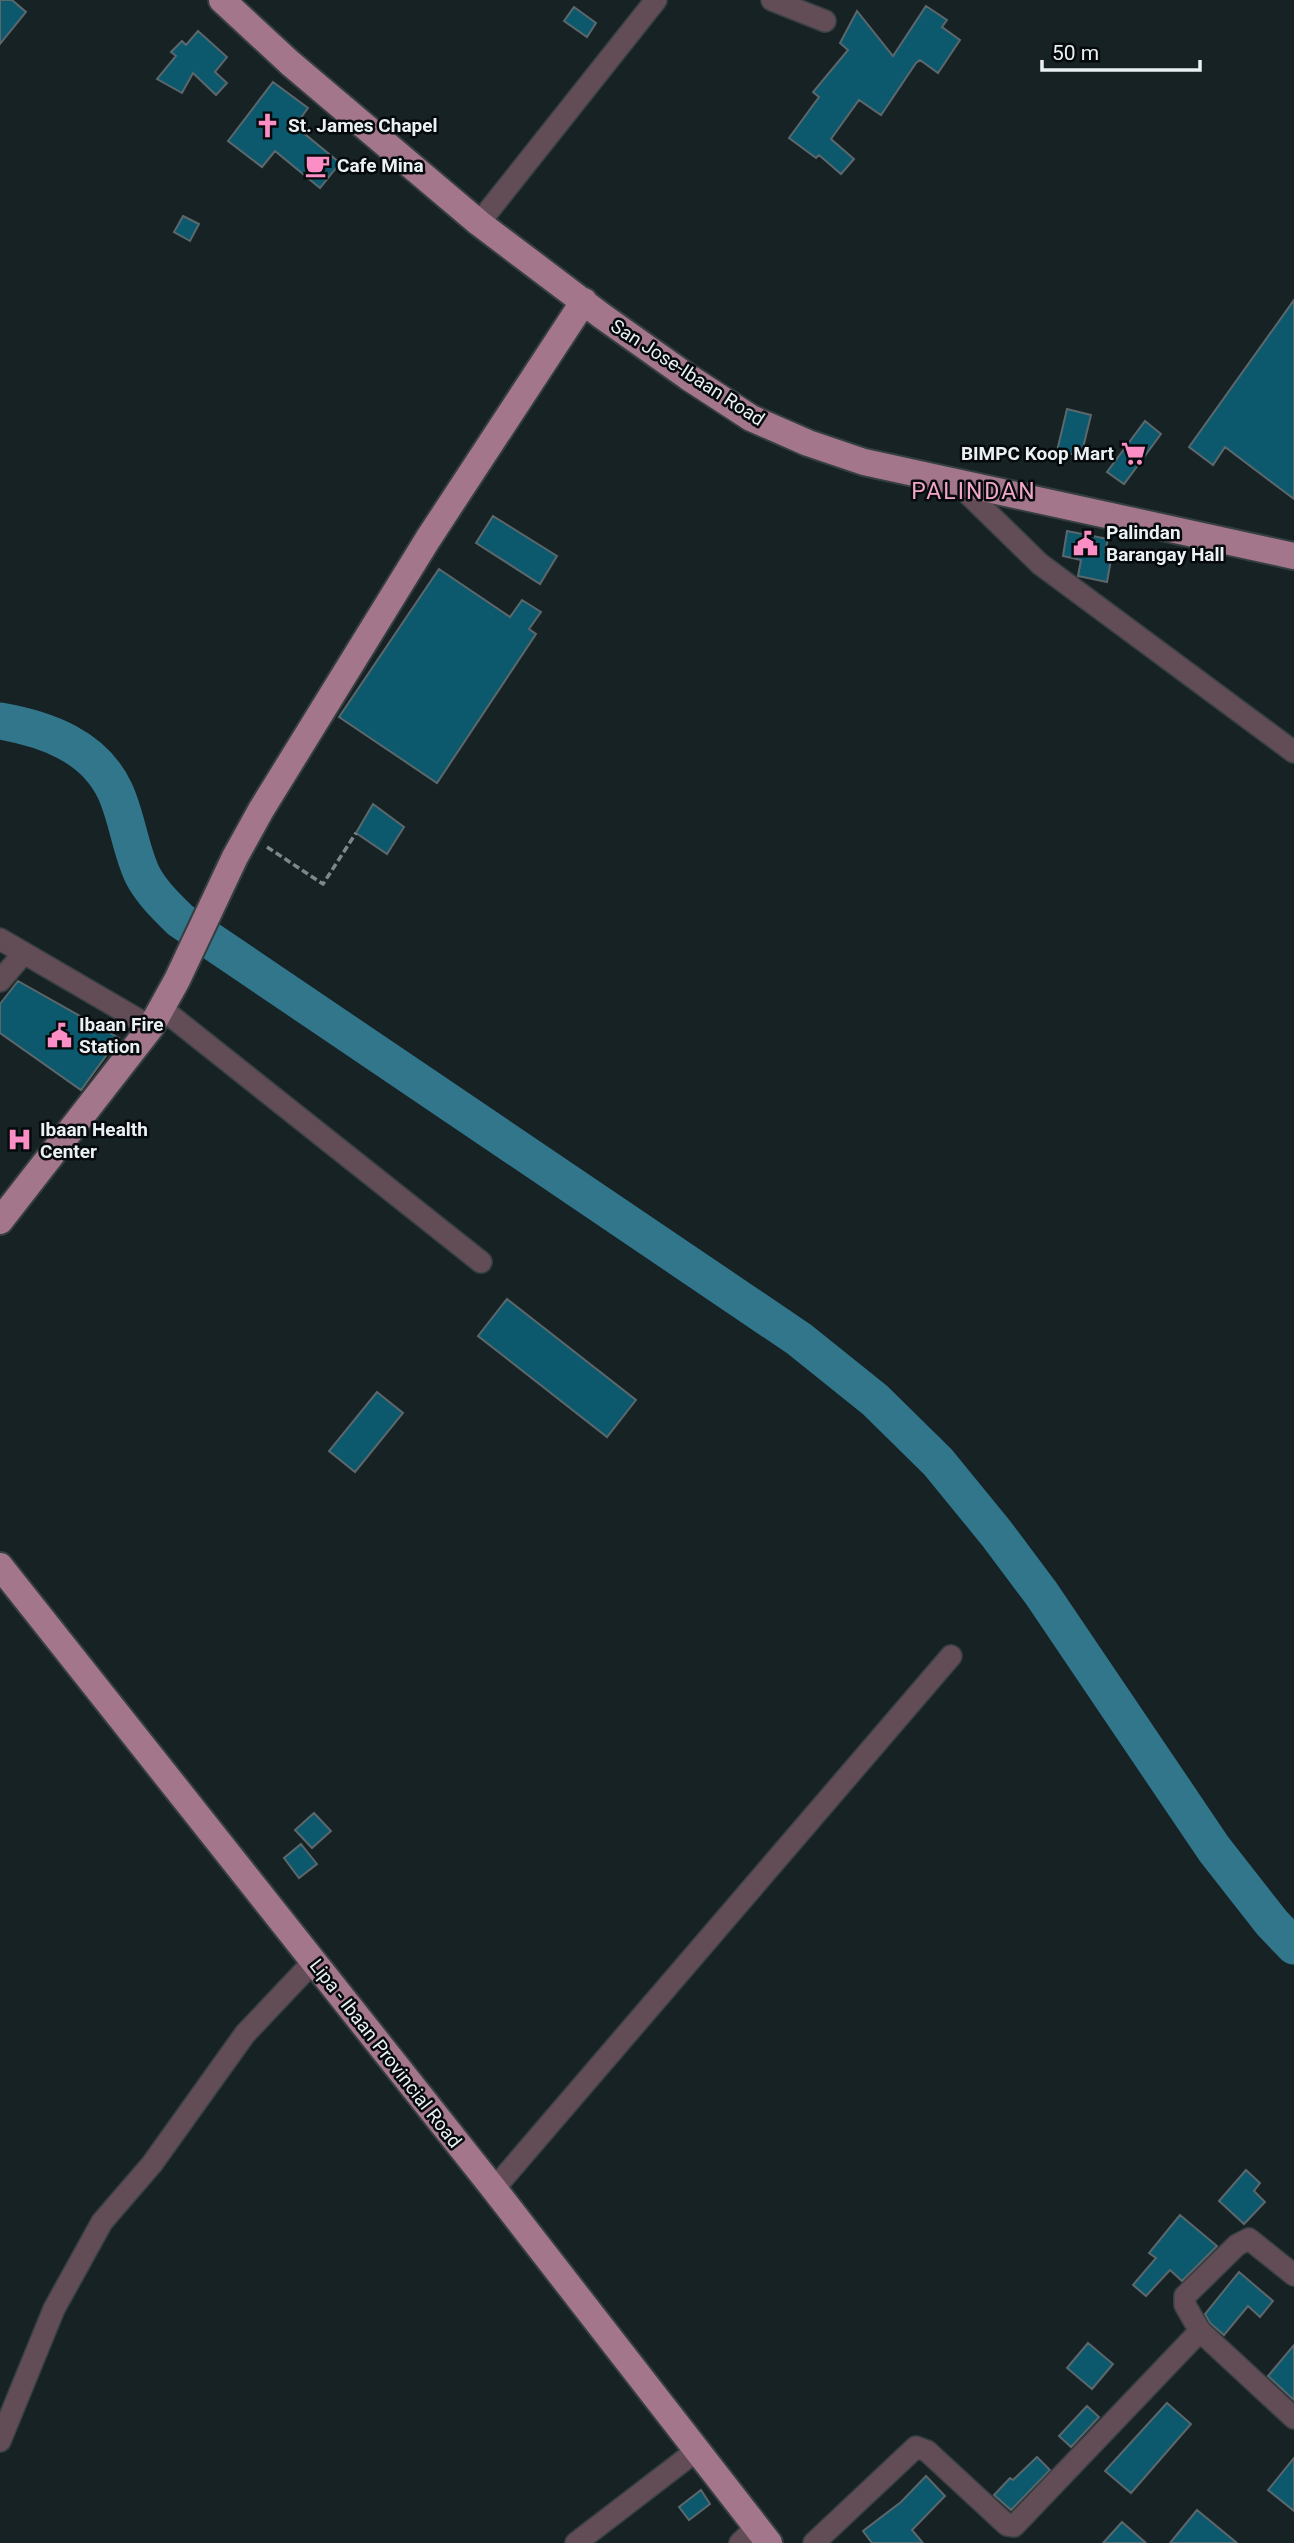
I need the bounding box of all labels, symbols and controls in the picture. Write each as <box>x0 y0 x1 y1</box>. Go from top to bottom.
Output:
scale bar <box>1042 28 1200 72</box>
text: 50 m <box>1052 41 1099 65</box>
church icon: St. James Chapel <box>254 111 282 139</box>
place label: St. James Chapel <box>288 114 438 137</box>
cafe icon: Cafe Mina <box>303 151 331 179</box>
place label: Cafe Mina <box>337 154 424 177</box>
street label: San Jose-Ibaan Road <box>607 314 769 431</box>
supermarket icon: BIMPC Koop Mart <box>1120 439 1148 467</box>
place label: BIMPC Koop Mart <box>961 442 1115 465</box>
district label: PALINDAN <box>911 478 1037 505</box>
place label: Palindan Barangay Hall <box>1106 521 1225 566</box>
public building icon: Palindan Barangay Hall <box>1072 529 1100 557</box>
place label: Ibaan Fire Station <box>79 1013 163 1058</box>
public building icon: Ibaan Fire Station <box>45 1021 73 1049</box>
place label: Ibaan Health Center <box>40 1118 148 1163</box>
hospital icon: Ibaan Health Center <box>6 1126 34 1154</box>
street label: Lipa - Ibaan Provincial Road <box>305 1954 466 2152</box>

